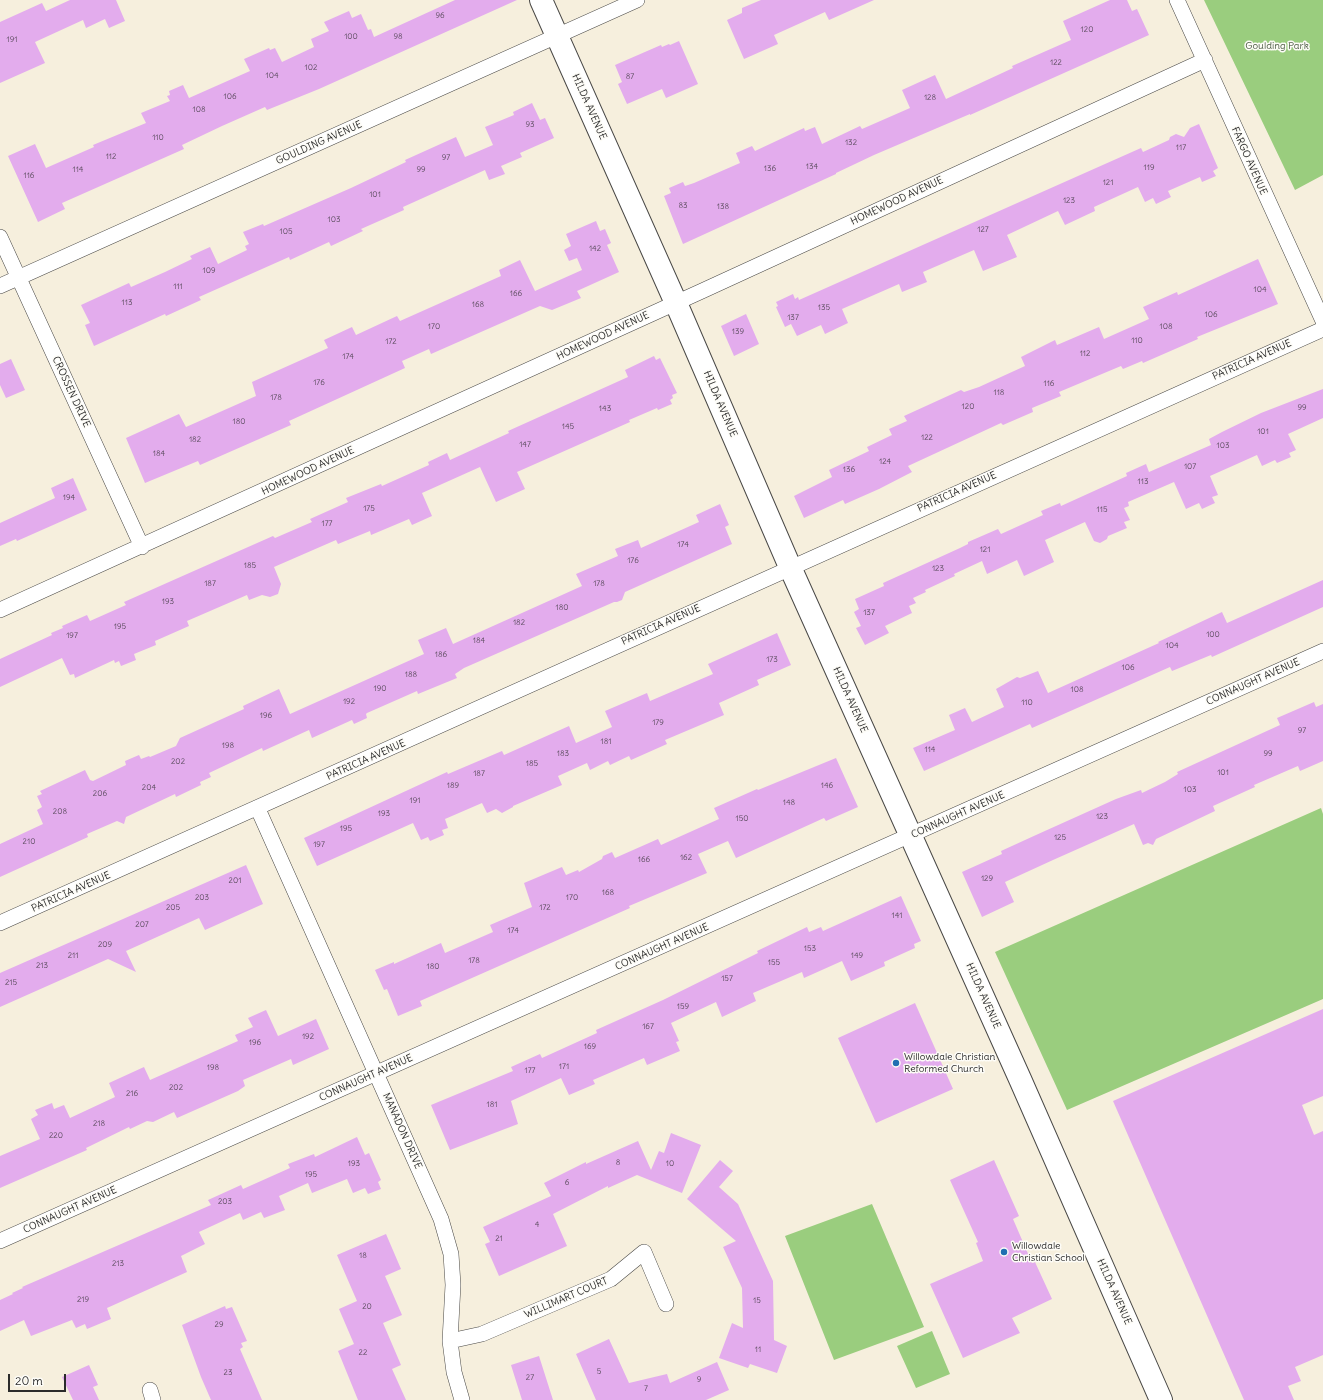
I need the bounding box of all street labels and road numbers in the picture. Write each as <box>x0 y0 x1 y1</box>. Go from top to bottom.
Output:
street label: HILDA AVENUE <box>569 72 609 142</box>
street label: GOULDING AVENUE <box>274 119 364 167</box>
street label: FARGO AVENUE <box>1229 125 1269 197</box>
street label: HOMEWOOD AVENUE <box>849 174 945 228</box>
street label: HOMEWOOD AVENUE <box>555 309 651 363</box>
street label: PATRICIA AVENUE <box>1211 337 1293 383</box>
street label: CROSSEN DRIVE <box>49 355 93 429</box>
street label: HILDA AVENUE <box>701 369 739 439</box>
street label: HOMEWOOD AVENUE <box>260 444 356 498</box>
street label: PATRICIA AVENUE <box>916 469 998 515</box>
street label: PATRICIA AVENUE <box>620 602 702 648</box>
street label: CONNAUGHT AVENUE <box>1204 656 1302 708</box>
street label: HILDA AVENUE <box>830 665 870 735</box>
street label: PATRICIA AVENUE <box>325 737 407 783</box>
street label: CONNAUGHT AVENUE <box>909 789 1007 841</box>
street label: PATRICIA AVENUE <box>30 869 112 915</box>
street label: CONNAUGHT AVENUE <box>613 921 711 973</box>
street label: HILDA AVENUE <box>963 961 1003 1031</box>
street label: CONNAUGHT AVENUE <box>317 1052 415 1104</box>
street label: MANADON DRIVE <box>380 1091 424 1171</box>
street label: CONNAUGHT AVENUE <box>21 1184 119 1236</box>
street label: HILDA AVENUE <box>1094 1257 1134 1327</box>
street label: WILLIMART COURT <box>523 1275 609 1321</box>

